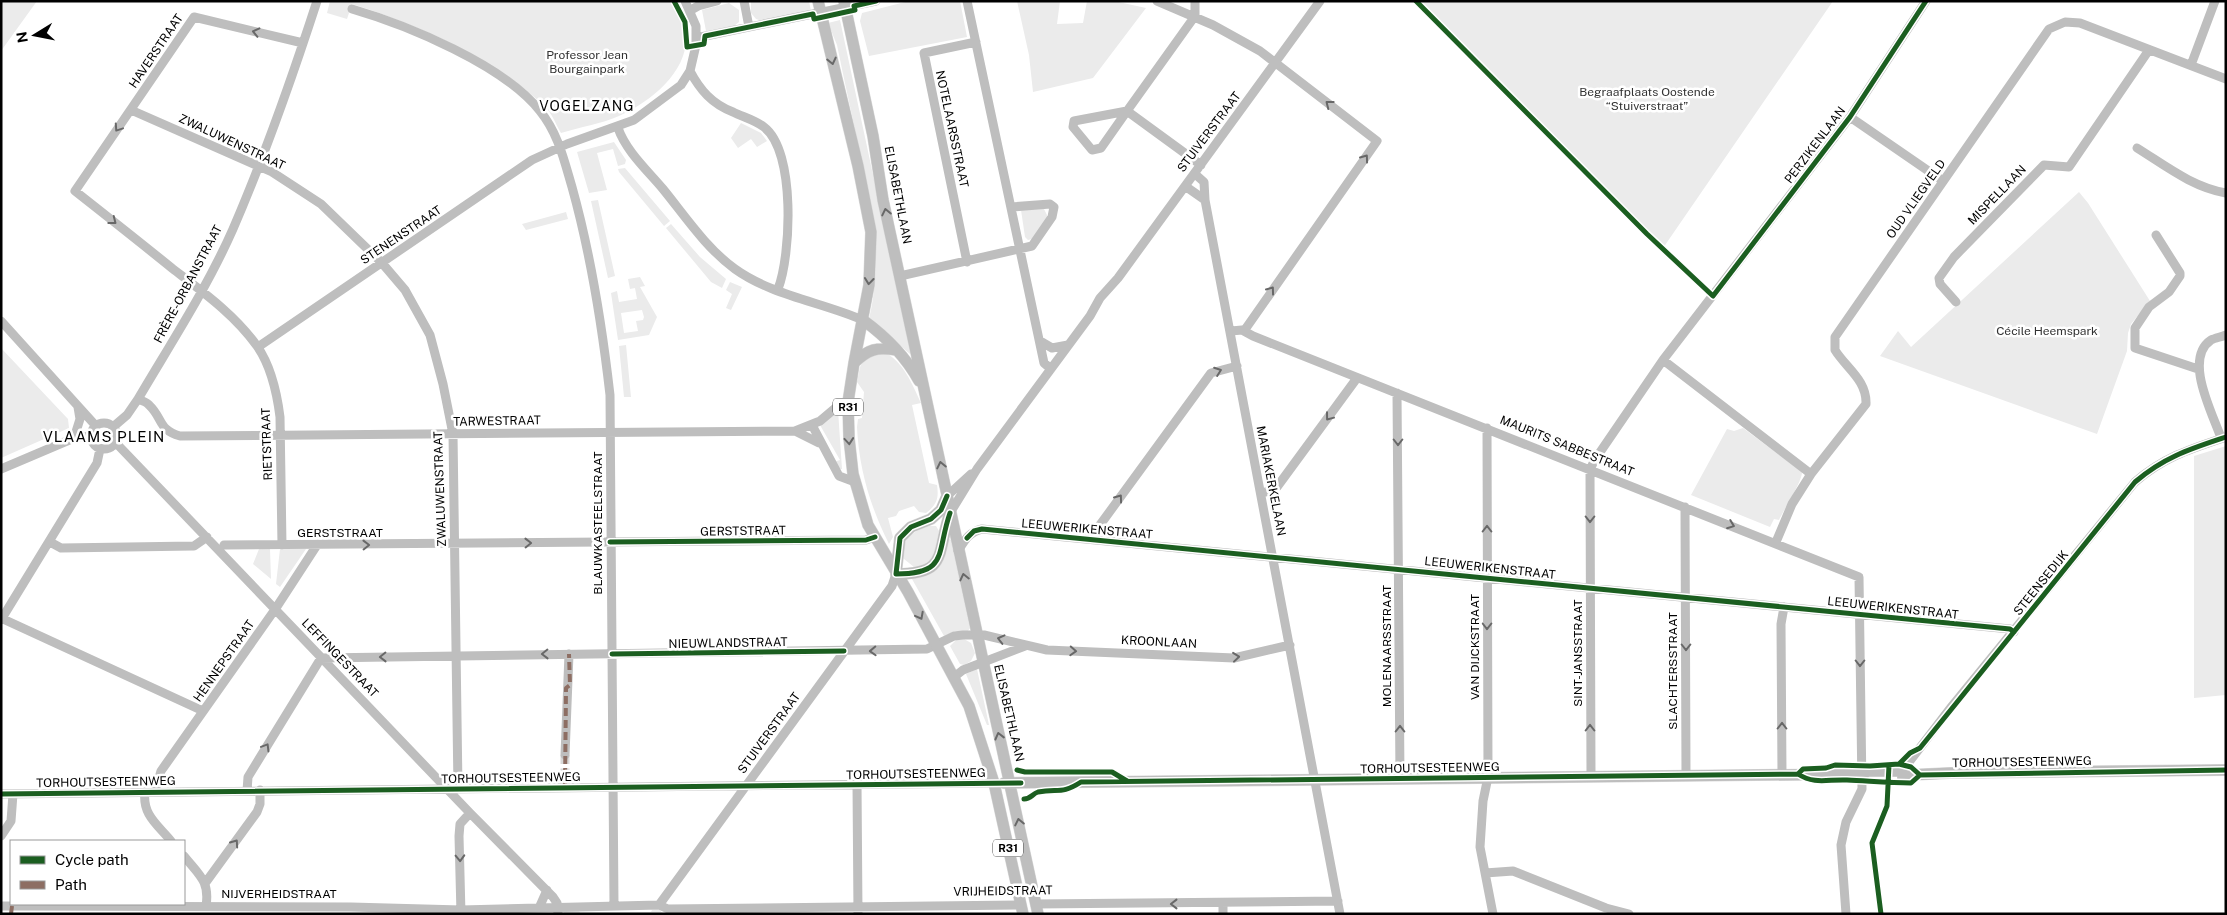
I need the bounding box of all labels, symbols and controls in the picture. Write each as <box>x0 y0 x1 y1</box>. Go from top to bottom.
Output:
north arrow <box>10 10 60 60</box>
street label: HAVERSTRAAT <box>126 11 186 91</box>
one-way arrow <box>251 27 260 38</box>
text: N <box>13 30 31 44</box>
park label: Professor Jean Bourgainpark <box>546 48 628 76</box>
one-way arrow <box>826 56 837 65</box>
street label: NOTELAARSSTRAAT <box>933 69 971 189</box>
park label: Begraafplaats Oostende “Stuiverstraat” <box>1579 85 1715 113</box>
street label: STUIVERSTRAAT <box>1174 89 1244 175</box>
district label: VOGELZANG <box>539 98 635 114</box>
one-way arrow <box>1326 102 1335 110</box>
street label: PERZIKENLAAN <box>1782 104 1848 186</box>
street label: ZWALUWENSTRAAT <box>177 111 287 173</box>
one-way arrow <box>115 122 124 132</box>
street label: ELISABETHLAAN <box>882 145 914 245</box>
one-way arrow <box>1359 154 1368 164</box>
street label: OUD VLIEGVELD <box>1884 157 1948 241</box>
street label: MISPELLAAN <box>1965 162 2029 228</box>
street label: STENENSTRAAT <box>358 203 444 267</box>
one-way arrow <box>881 207 892 216</box>
one-way arrow <box>107 216 116 224</box>
street label: FRÈRE-ORBANSTRAAT <box>151 223 225 345</box>
one-way arrow <box>864 277 875 285</box>
one-way arrow <box>1265 287 1274 296</box>
park label: Cécile Heemspark <box>1996 324 2098 338</box>
one-way arrow <box>1213 367 1222 377</box>
road number: R31 <box>833 398 863 416</box>
street label: RIETSTRAAT <box>259 407 275 481</box>
one-way arrow <box>1326 411 1334 420</box>
street label: TARWESTRAAT <box>453 413 541 429</box>
street label: MAURITS SABBESTRAAT <box>1498 413 1636 479</box>
street label: MARIAKERKELAAN <box>1253 425 1289 537</box>
district label: VLAAMS PLEIN <box>43 428 165 445</box>
street label: ZWALUWENSTRAAT <box>431 431 449 547</box>
one-way arrow <box>843 437 854 445</box>
one-way arrow <box>1393 438 1403 446</box>
street label: BLAUWKASTEELSTRAAT <box>591 451 605 595</box>
one-way arrow <box>936 460 946 469</box>
one-way arrow <box>1113 494 1122 504</box>
one-way arrow <box>1585 515 1595 523</box>
street label: LEEUWERIKENSTRAAT <box>1021 516 1153 542</box>
one-way arrow <box>1726 519 1735 529</box>
street label: GERSTSTRAAT <box>700 523 786 539</box>
one-way arrow <box>1482 525 1492 532</box>
street label: GERSTSTRAAT <box>297 526 383 540</box>
one-way arrow <box>525 538 533 548</box>
one-way arrow <box>362 540 370 550</box>
street label: STEENSEDIJK <box>2011 548 2071 618</box>
street label: LEEUWERIKENSTRAAT <box>1424 554 1556 582</box>
one-way arrow <box>959 573 970 582</box>
street label: MOLENAARSSTRAAT <box>1380 585 1394 707</box>
street label: VAN DIJCKSTRAAT <box>1468 594 1482 700</box>
street label: LEEUWERIKENSTRAAT <box>1827 594 1959 622</box>
street label: SINT-JANSSTRAAT <box>1571 599 1585 707</box>
one-way arrow <box>914 610 924 619</box>
street label: SLACHTERSSTRAAT <box>1666 612 1680 730</box>
street label: LEFFINGESTRAAT <box>299 616 381 700</box>
street label: HENNEPSTRAAT <box>191 617 257 705</box>
one-way arrow <box>1482 623 1492 631</box>
street label: KROONLAAN <box>1121 633 1197 651</box>
street label: NIEUWLANDSTRAAT <box>668 635 788 651</box>
one-way arrow <box>998 635 1006 645</box>
one-way arrow <box>1681 643 1691 651</box>
one-way arrow <box>869 645 877 656</box>
one-way arrow <box>1070 645 1078 656</box>
one-way arrow <box>541 649 549 659</box>
one-way arrow <box>379 652 386 662</box>
one-way arrow <box>1232 652 1240 663</box>
one-way arrow <box>1855 660 1865 667</box>
street label: ELISABETHLAAN <box>991 663 1027 763</box>
street label: STUIVERSTRAAT <box>735 690 803 776</box>
one-way arrow <box>1777 721 1787 729</box>
one-way arrow <box>1585 723 1595 731</box>
one-way arrow <box>1395 725 1405 733</box>
one-way arrow <box>994 732 1005 740</box>
one-way arrow <box>260 744 270 753</box>
street label: TORHOUTSESTEENWEG <box>1952 754 2092 770</box>
street label: TORHOUTSESTEENWEG <box>1360 760 1500 776</box>
street label: TORHOUTSESTEENWEG <box>846 766 986 782</box>
street label: TORHOUTSESTEENWEG <box>441 770 581 786</box>
street label: TORHOUTSESTEENWEG <box>36 774 176 790</box>
one-way arrow <box>1014 818 1025 827</box>
legend <box>10 840 185 905</box>
one-way arrow <box>229 840 238 849</box>
road number: R31 <box>993 840 1023 856</box>
text: Cycle path <box>55 851 129 868</box>
one-way arrow <box>454 855 465 863</box>
text: Path <box>55 876 87 893</box>
street label: VRIJHEIDSTRAAT <box>953 883 1053 899</box>
street label: NIJVERHEIDSTRAAT <box>221 887 337 901</box>
one-way arrow <box>1170 898 1178 909</box>

